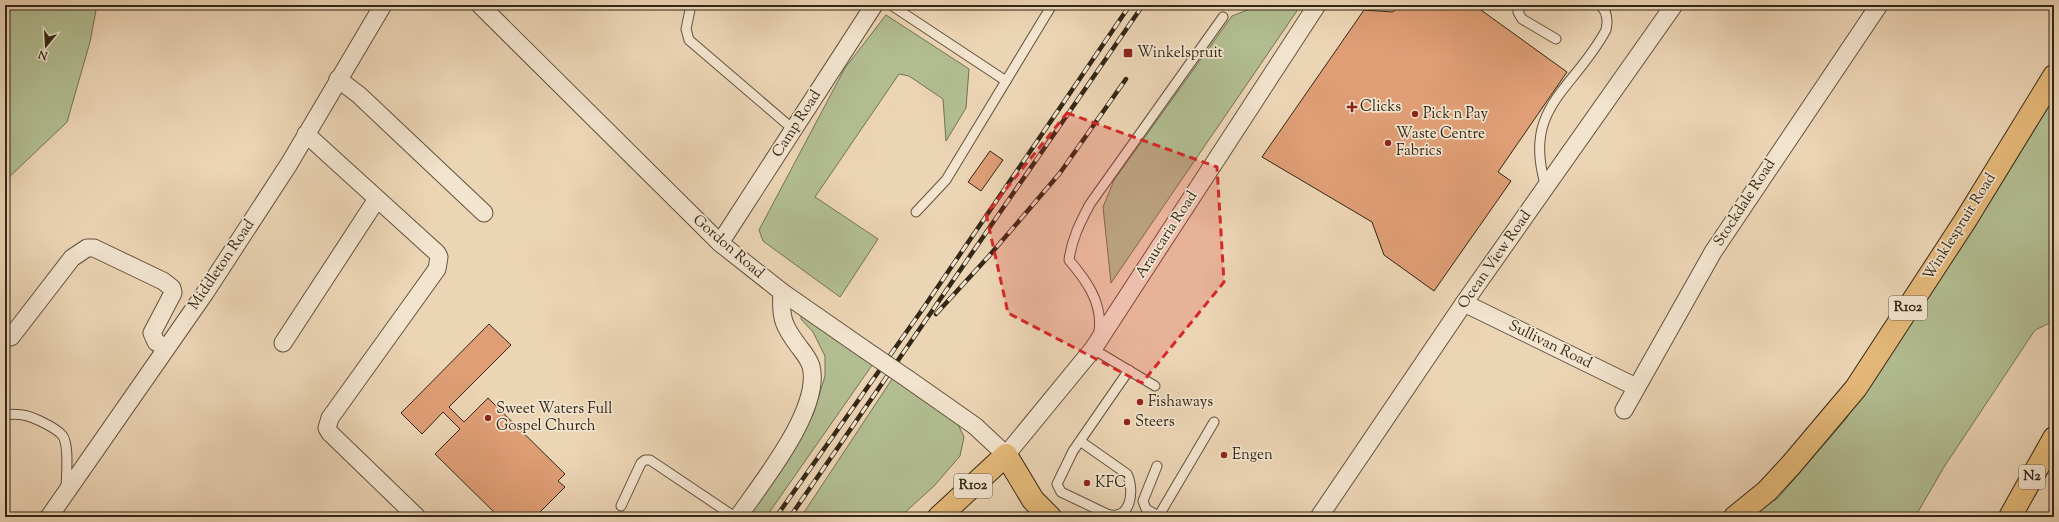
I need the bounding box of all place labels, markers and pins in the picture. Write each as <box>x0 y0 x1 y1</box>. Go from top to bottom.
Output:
place label: Winkelspruit <box>1137 43 1223 64</box>
marker: Winkelspruit <box>1122 47 1134 59</box>
place label: Clicks <box>1360 97 1401 118</box>
marker: Clicks <box>1347 102 1357 112</box>
place label: Pick n Pay <box>1423 104 1489 125</box>
marker: Pick n Pay <box>1410 109 1420 119</box>
place label: Waste Centre Fabrics <box>1396 124 1485 162</box>
marker: Waste Centre Fabrics <box>1383 138 1393 148</box>
place label: Fishaways <box>1148 392 1213 413</box>
marker: Fishaways <box>1135 397 1145 407</box>
place label: Sweet Waters Full Gospel Church <box>496 399 612 437</box>
place label: Steers <box>1135 412 1175 433</box>
marker: Sweet Waters Full Gospel Church <box>483 413 493 423</box>
marker: Steers <box>1122 417 1132 427</box>
place label: Engen <box>1232 445 1273 466</box>
marker: Engen <box>1219 450 1229 460</box>
place label: KFC <box>1095 473 1126 494</box>
marker: KFC <box>1082 478 1092 488</box>

